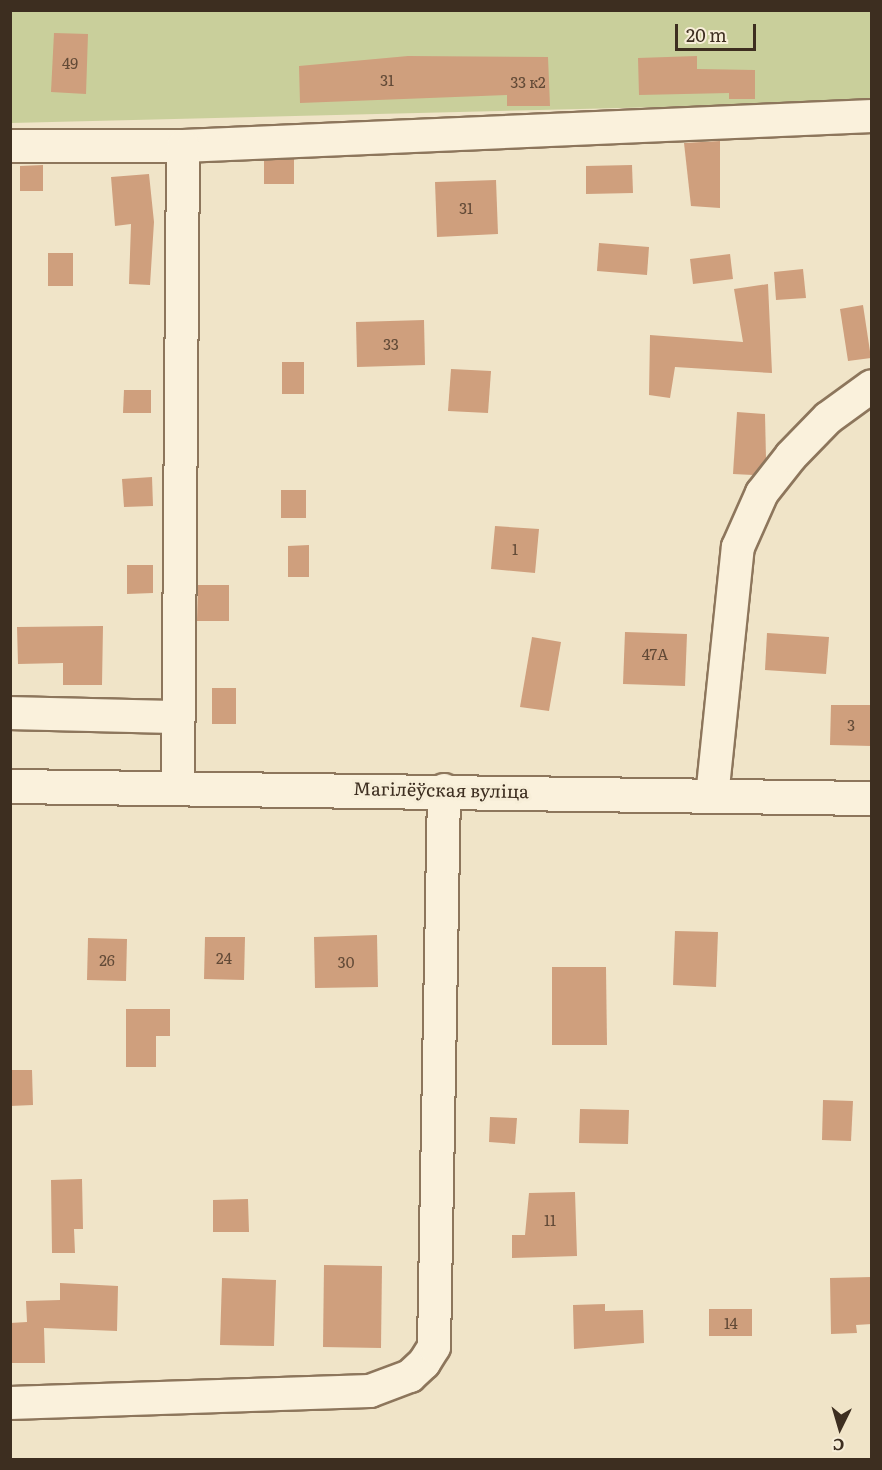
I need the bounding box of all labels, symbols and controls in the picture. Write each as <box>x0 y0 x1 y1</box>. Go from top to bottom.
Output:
scale bar <box>678 12 759 50</box>
text: 20 m <box>686 21 727 48</box>
house number: 49 <box>62 54 78 72</box>
house number: 31 <box>380 71 394 89</box>
house number: 33 к2 <box>510 73 546 91</box>
house number: 31 <box>459 199 473 217</box>
house number: 33 <box>383 335 399 353</box>
house number: 1 <box>512 540 518 558</box>
house number: 47А <box>642 645 668 663</box>
house number: 3 <box>847 716 855 734</box>
street label: Магілёўская вуліца <box>353 778 529 802</box>
house number: 24 <box>216 949 232 967</box>
house number: 26 <box>99 951 115 969</box>
house number: 30 <box>338 953 354 971</box>
house number: 11 <box>544 1211 556 1229</box>
house number: 14 <box>724 1314 738 1332</box>
north arrow <box>810 1398 870 1458</box>
text: С <box>832 1433 845 1458</box>

